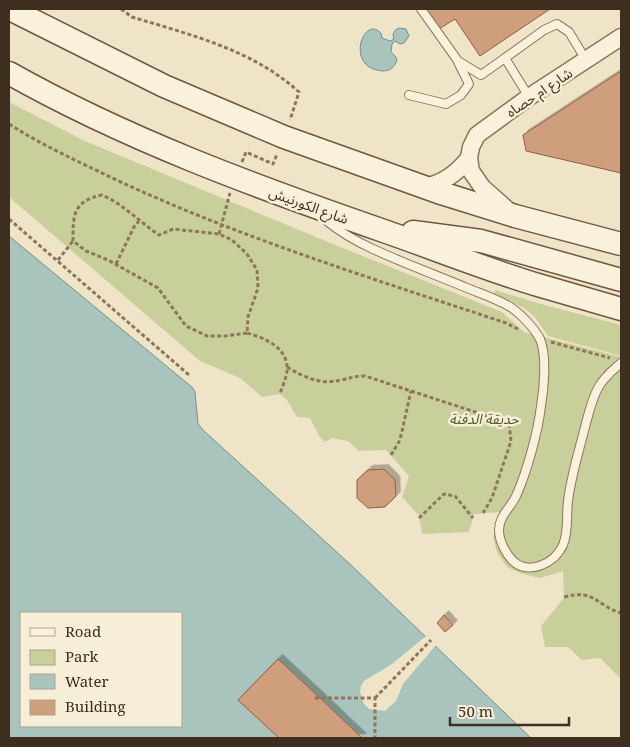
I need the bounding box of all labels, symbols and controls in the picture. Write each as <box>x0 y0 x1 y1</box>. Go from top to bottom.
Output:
street label: شارع ام حصاه <box>502 63 577 123</box>
street label: شارع الكورنيش <box>266 182 351 230</box>
park label: حديقة الدفنة <box>449 409 520 428</box>
legend <box>20 612 182 727</box>
text: Road <box>65 621 101 641</box>
text: Park <box>65 646 99 666</box>
text: Water <box>65 671 108 691</box>
scale bar <box>450 694 569 726</box>
text: Building <box>65 696 126 716</box>
text: 50 m <box>458 701 493 721</box>

